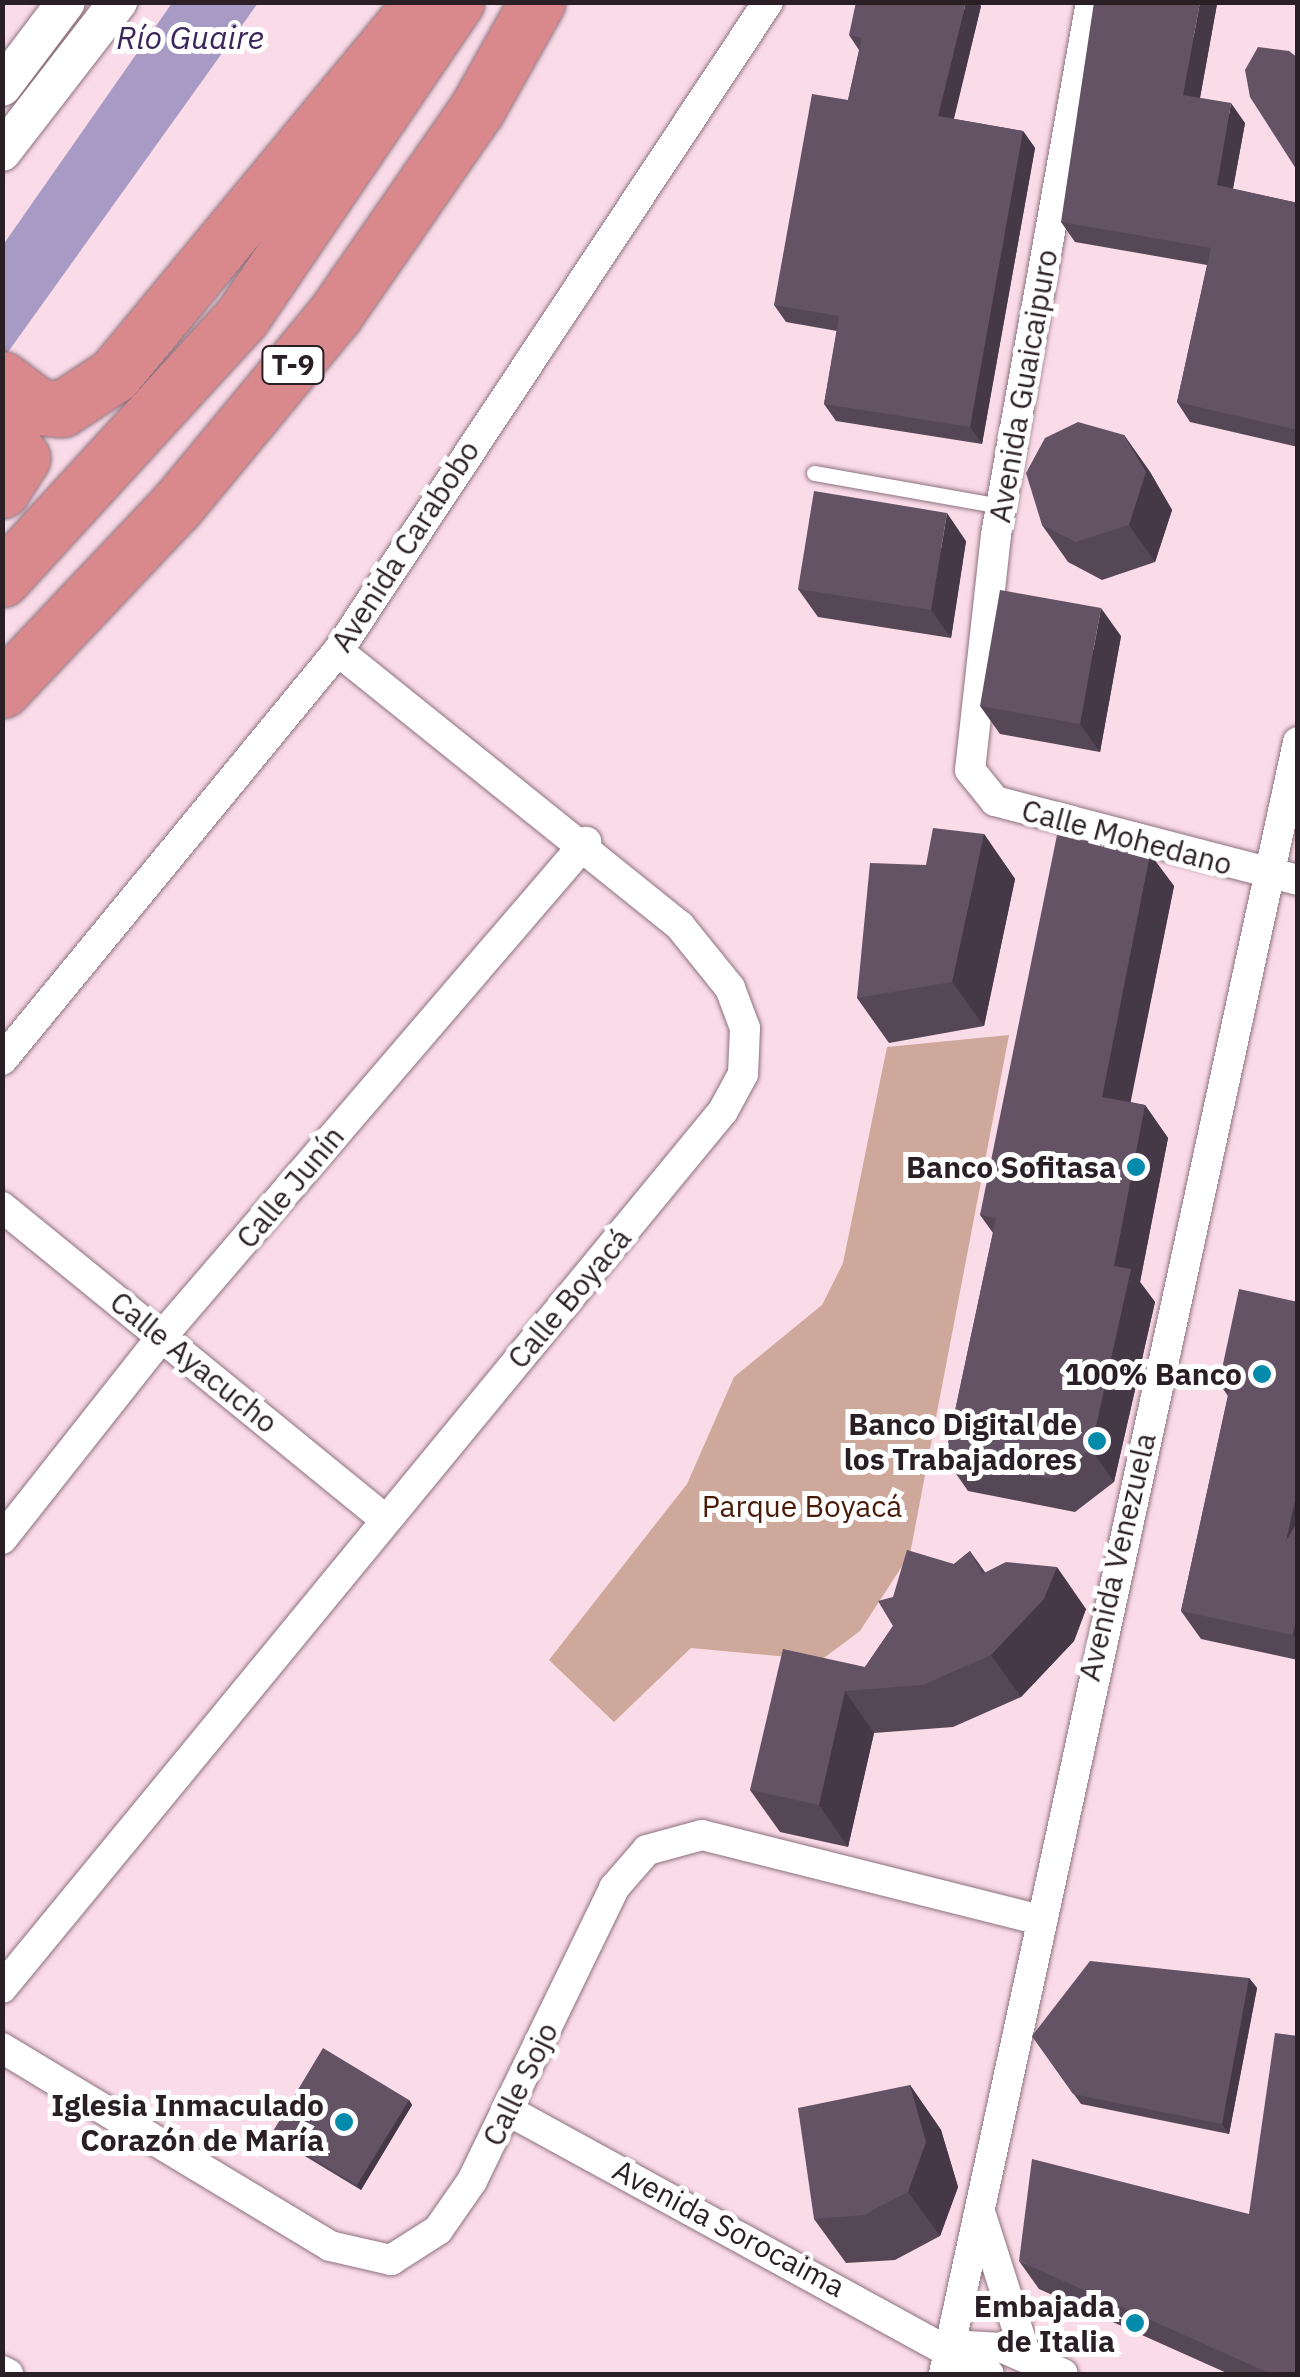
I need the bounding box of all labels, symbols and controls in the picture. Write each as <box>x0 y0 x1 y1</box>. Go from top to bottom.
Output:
water label: Río Guaire <box>116 18 264 56</box>
street label: Avenida Guaicaipuro <box>981 247 1065 525</box>
road number: T-9 <box>260 342 326 388</box>
street label: Avenida Carabobo <box>323 434 487 658</box>
street label: Calle Mohedano <box>1018 792 1236 882</box>
street label: Calle Junín <box>229 1119 351 1255</box>
place label: Banco Sofitasa <box>906 1149 1116 1185</box>
marker: Banco Sofitasa <box>1125 1156 1147 1178</box>
street label: Calle Boyacá <box>500 1220 638 1376</box>
street label: Calle Ayacucho <box>103 1284 285 1440</box>
place label: 100% Banco <box>1064 1356 1242 1392</box>
marker: 100% Banco <box>1251 1363 1273 1385</box>
place label: Banco Digital de los Trabajadores <box>844 1406 1077 1476</box>
street label: Avenida Venezuela <box>1071 1429 1163 1685</box>
marker: Banco Digital de los Trabajadores <box>1086 1430 1108 1452</box>
park label: Parque Boyacá <box>702 1488 902 1524</box>
street label: Calle Sojo <box>475 2016 565 2152</box>
place label: Iglesia Inmaculado Corazón de María <box>51 2087 324 2158</box>
marker: Iglesia Inmaculado Corazón de María <box>333 2111 355 2133</box>
street label: Avenida Sorocaima <box>607 2152 851 2304</box>
place label: Embajada de Italia <box>974 2288 1115 2358</box>
marker: Embajada de Italia <box>1124 2312 1146 2334</box>

